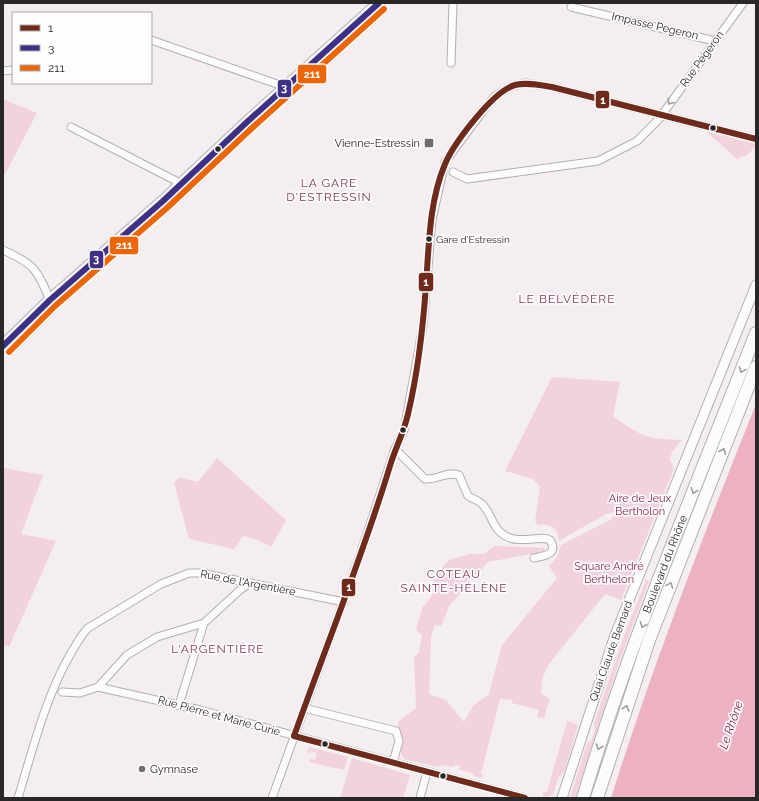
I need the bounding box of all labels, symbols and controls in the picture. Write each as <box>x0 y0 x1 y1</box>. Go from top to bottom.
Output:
street label: Impasse Pegeron <box>610 10 700 42</box>
legend <box>12 12 152 84</box>
text: 1 <box>48 21 53 35</box>
street label: Rue Pégeron <box>677 28 727 90</box>
text: 3 <box>48 41 54 55</box>
text: 211 <box>48 61 65 75</box>
line badge: 211 <box>297 64 327 84</box>
text: 211 <box>303 68 321 81</box>
line badge: 3 <box>277 79 292 98</box>
text: 3 <box>281 82 287 95</box>
line badge: 1 <box>595 90 610 109</box>
text: 1 <box>600 94 606 107</box>
one-way arrow <box>668 98 675 105</box>
unlabelled marker <box>708 123 718 133</box>
place label: Vienne-Estressin <box>334 137 420 150</box>
marker: Vienne-Estressin <box>423 137 435 149</box>
unlabelled marker <box>213 144 223 154</box>
district label: LA GARE D'ESTRESSIN <box>286 176 372 204</box>
marker: Gare d'Estressin <box>424 234 434 244</box>
place label: Gare d'Estressin <box>436 234 510 245</box>
line badge: 211 <box>109 236 139 255</box>
text: 211 <box>115 239 133 252</box>
line badge: 3 <box>89 250 104 269</box>
text: 3 <box>93 253 99 266</box>
line badge: 1 <box>418 272 434 292</box>
text: 1 <box>423 276 429 289</box>
district label: LE BELVÉDÈRE <box>519 292 615 306</box>
one-way arrow <box>738 366 746 373</box>
unlabelled marker <box>398 425 408 435</box>
one-way arrow <box>718 448 726 455</box>
one-way arrow <box>691 487 699 494</box>
park label: Aire de Jeux Bertholon <box>609 492 672 518</box>
street label: Boulevard du Rhône <box>640 513 690 615</box>
park label: Square André Berthelon <box>574 560 644 586</box>
street label: Rue de l'Argentière <box>199 567 297 599</box>
district label: COTEAU SAINTE-HÉLÈNE <box>400 567 508 595</box>
line badge: 1 <box>341 578 356 597</box>
text: 1 <box>346 581 352 594</box>
one-way arrow <box>665 582 673 590</box>
street label: Quai Claude Bernard <box>587 599 635 703</box>
one-way arrow <box>639 622 647 629</box>
district label: L'ARGENTIÈRE <box>171 642 265 656</box>
street label: Rue Pierre et Marie Curie <box>156 693 282 739</box>
water label: Le Rhône <box>716 699 746 751</box>
one-way arrow <box>622 704 630 711</box>
unlabelled marker <box>320 739 330 749</box>
one-way arrow <box>595 744 603 751</box>
place label: Gymnase <box>150 763 199 776</box>
marker: Gymnase <box>137 764 147 774</box>
unlabelled marker <box>438 771 448 781</box>

